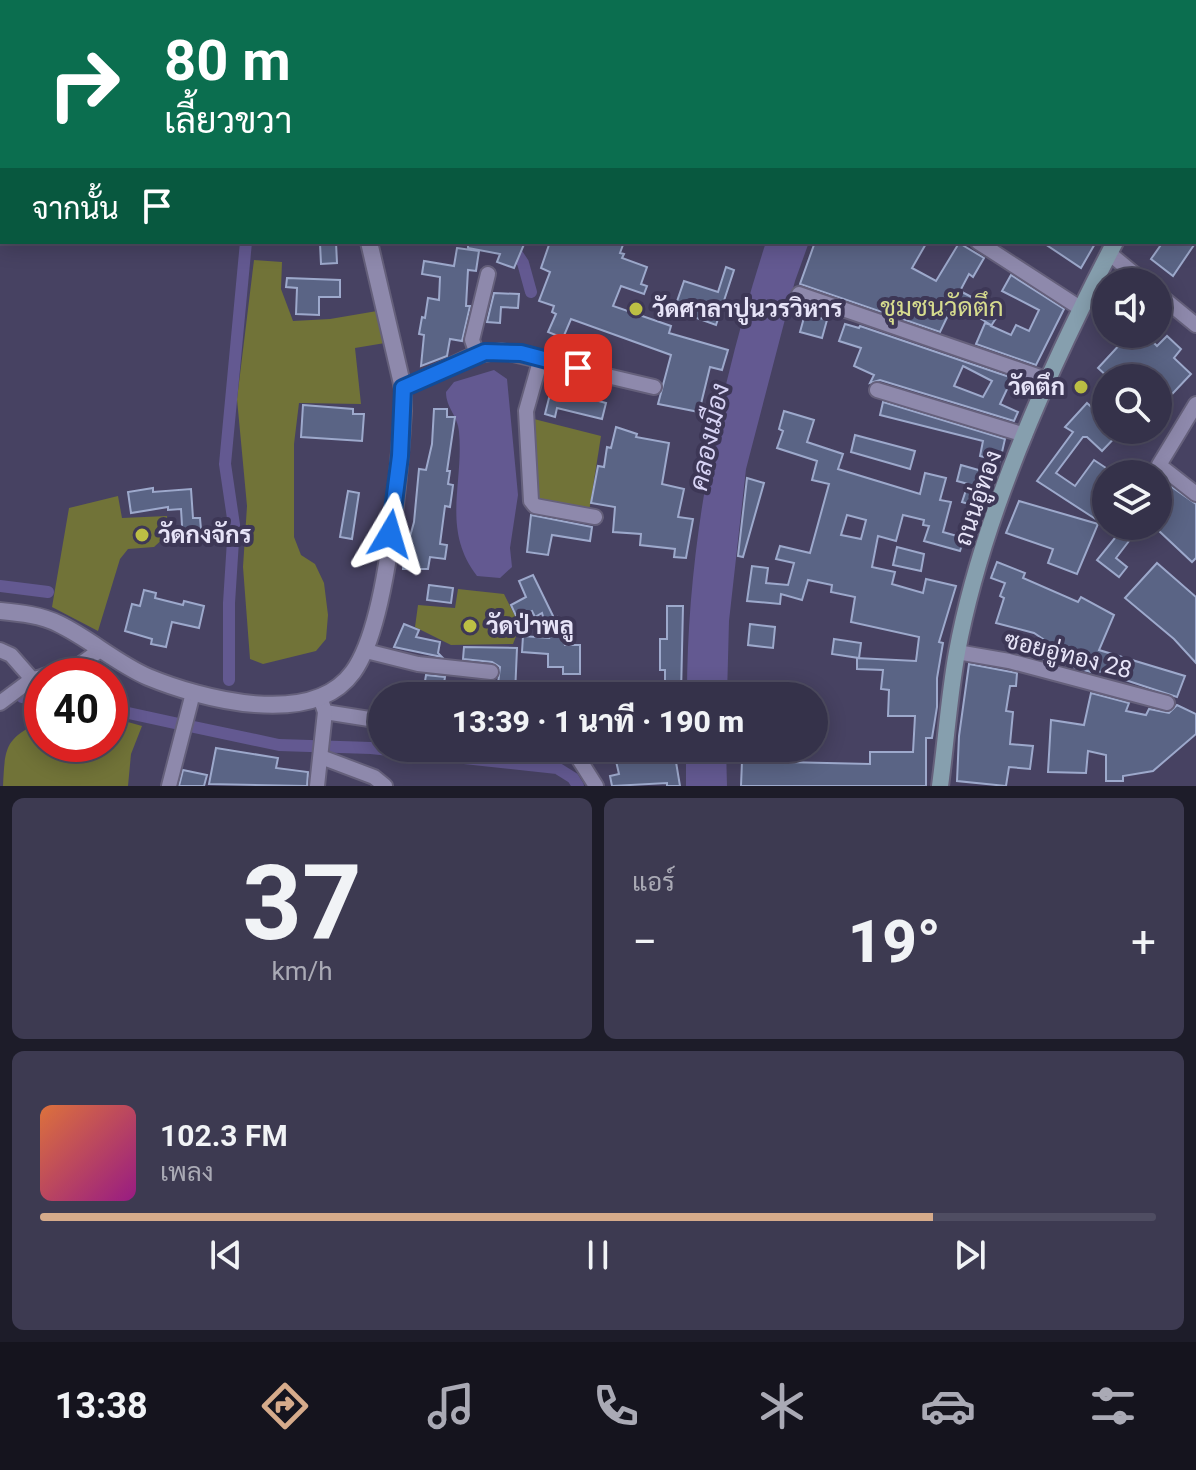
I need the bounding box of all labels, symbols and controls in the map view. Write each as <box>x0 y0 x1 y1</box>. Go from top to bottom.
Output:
text: 80 m <box>164 28 291 94</box>
icon: right <box>32 32 136 136</box>
text: เลี้ยวขวา <box>164 100 292 142</box>
icon: arrive <box>135 184 179 228</box>
text: จากนั้น <box>32 191 119 226</box>
map controls <box>1092 268 1172 540</box>
button: sound <box>1092 268 1172 348</box>
district label: ชุมชนวัดตึก <box>880 291 1004 325</box>
place label: วัดศาลาปูนวรวิหาร <box>652 294 842 325</box>
marker: วัดศาลาปูนวรวิหาร <box>627 300 645 318</box>
pin <box>544 334 612 402</box>
icon: arrive <box>556 346 600 390</box>
button: search <box>1092 364 1172 444</box>
place label: วัดตึก <box>1008 371 1065 401</box>
marker: วัดตึก <box>1072 378 1090 396</box>
water label: คลองเมือง <box>682 380 735 493</box>
street label: ถนนอู่ทอง <box>949 446 1010 551</box>
button: layers <box>1092 460 1172 540</box>
position arrow <box>348 492 432 576</box>
place label: วัดกงจักร <box>158 520 252 549</box>
marker: วัดกงจักร <box>133 526 151 544</box>
place label: วัดป่าพลู <box>486 611 574 642</box>
marker: วัดป่าพลู <box>461 617 479 635</box>
street label: ซอยอู่ทอง 28 <box>1001 626 1135 687</box>
speed limit sign: 40 <box>24 658 128 762</box>
text: 13:39 · 1 นาที · 190 m <box>452 704 744 739</box>
text: 37 <box>242 843 362 964</box>
text: แอร์ <box>632 867 675 897</box>
text: 19° <box>848 906 941 977</box>
text: − <box>632 916 657 968</box>
text: + <box>1131 916 1156 968</box>
text: km/h <box>271 956 333 986</box>
text: 102.3 FM <box>160 1118 288 1153</box>
text: เพลง <box>160 1157 214 1187</box>
icon: previous <box>204 1233 248 1277</box>
icon: pause <box>576 1233 620 1277</box>
icon: next <box>948 1233 992 1277</box>
icon: directions <box>257 1378 313 1434</box>
icon: music <box>423 1378 479 1434</box>
icon: phone <box>588 1378 644 1434</box>
icon: climate <box>754 1378 810 1434</box>
icon: car <box>920 1378 976 1434</box>
icon: filters <box>1085 1378 1141 1434</box>
text: 13:38 <box>55 1385 148 1427</box>

